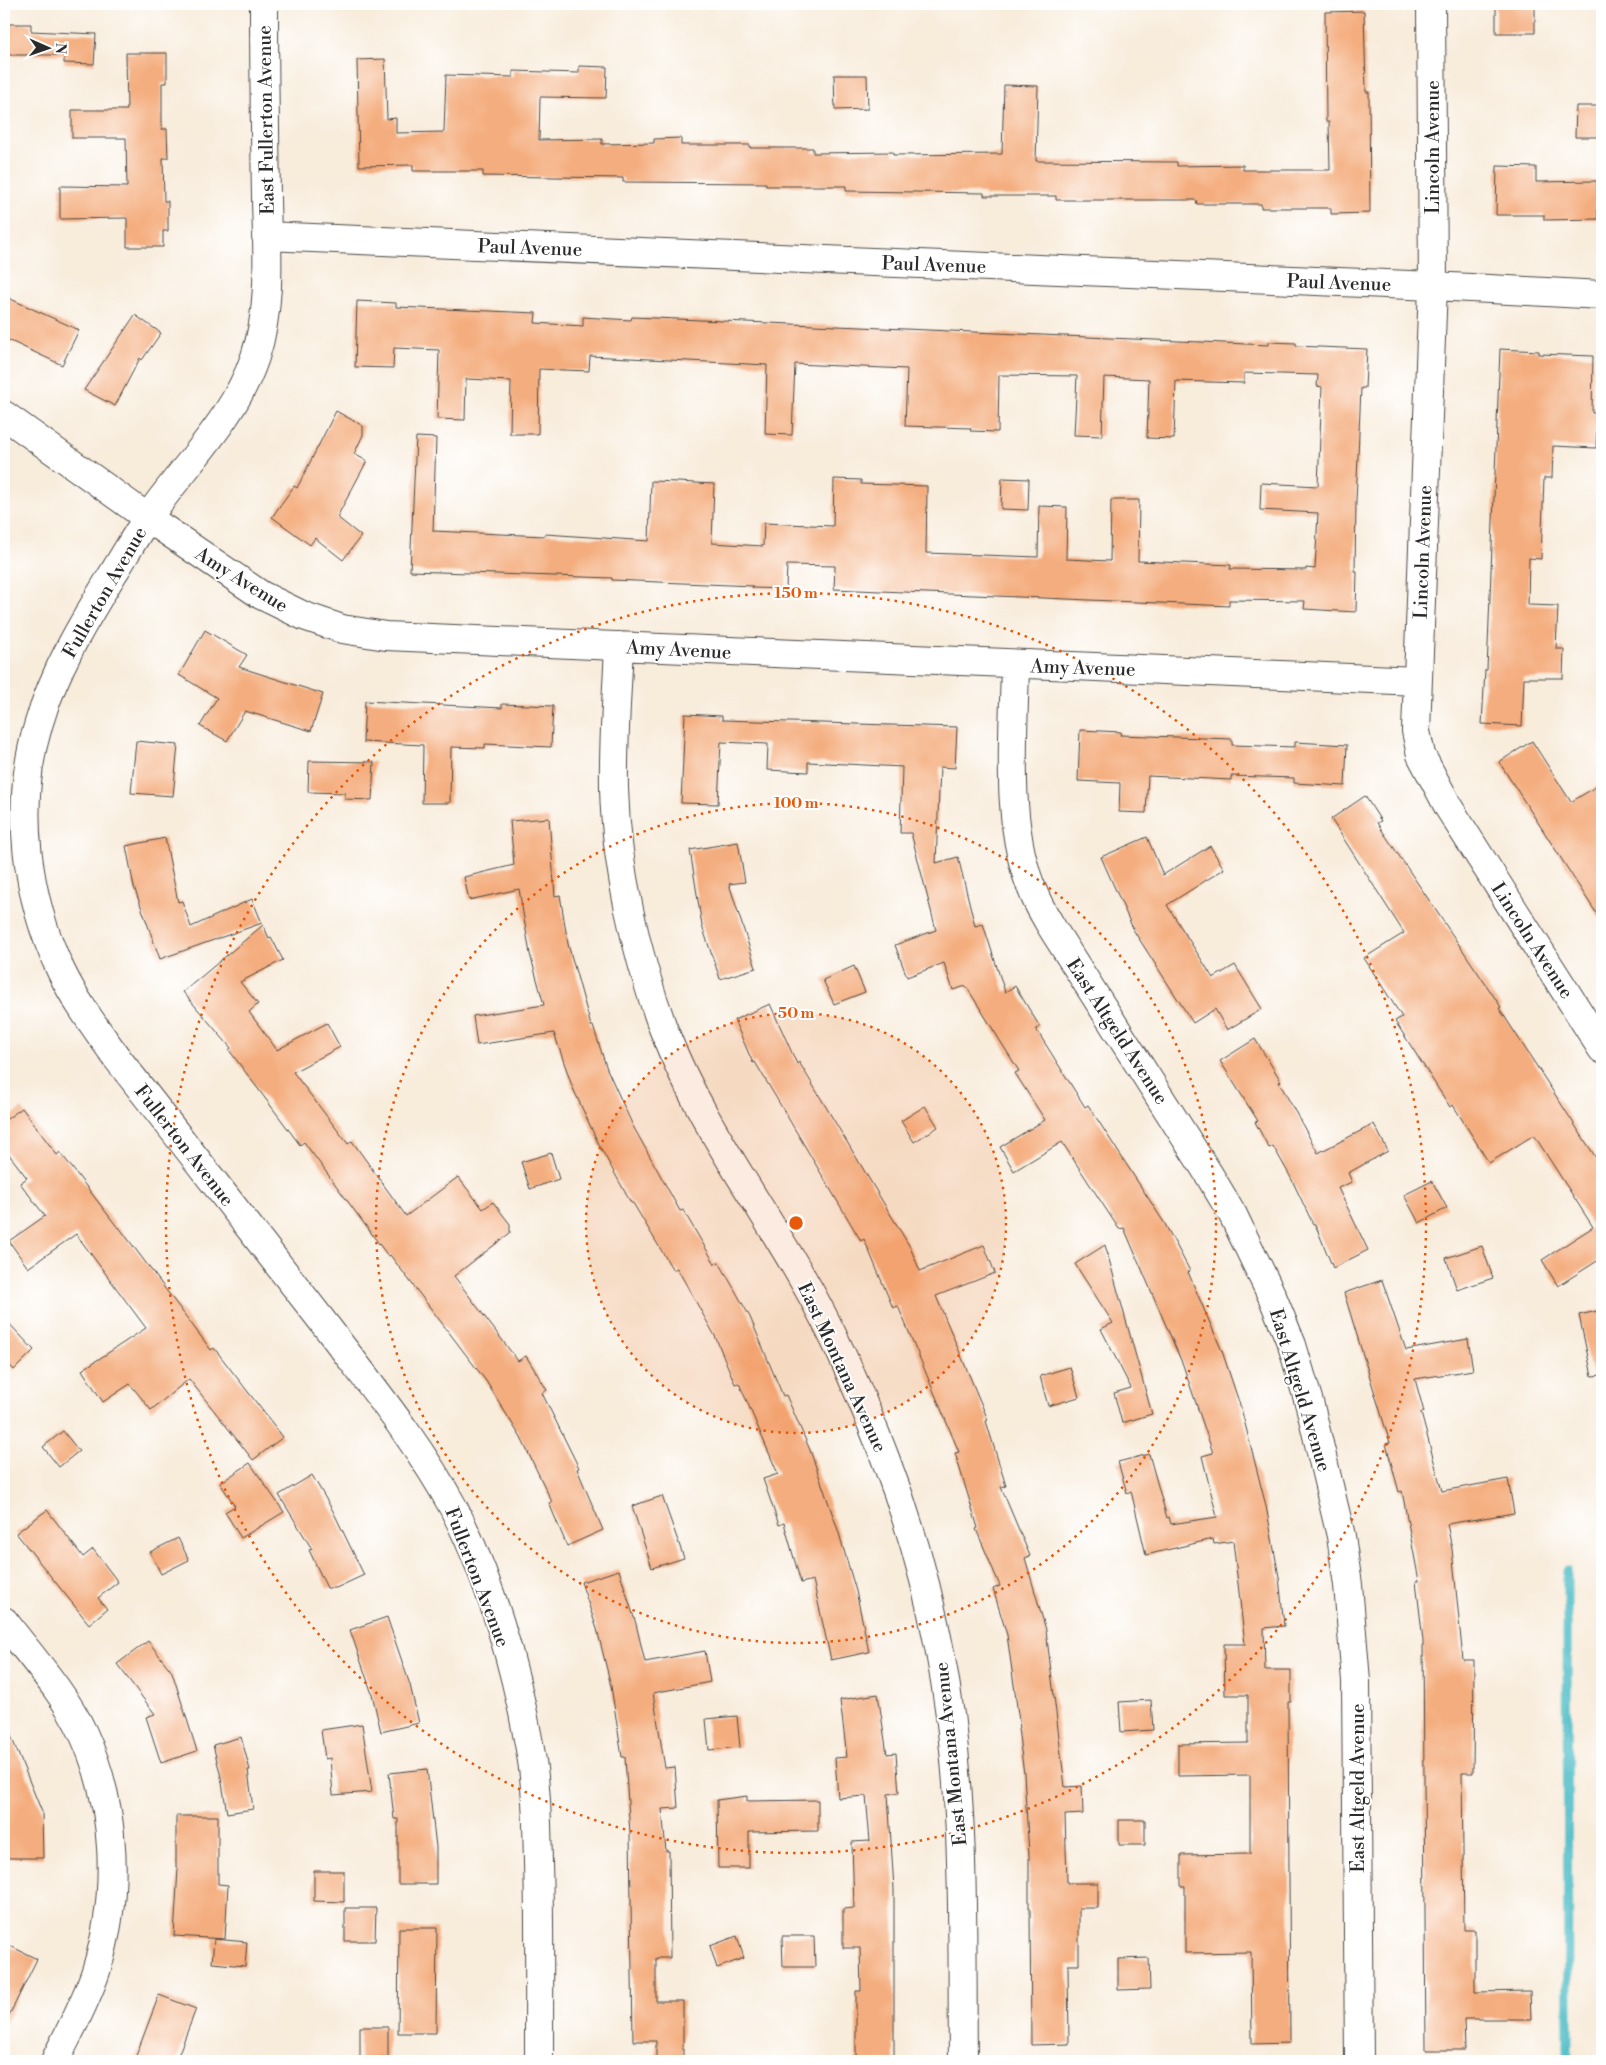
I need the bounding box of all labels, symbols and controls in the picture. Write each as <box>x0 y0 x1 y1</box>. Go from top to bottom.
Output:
north arrow <box>22 22 72 72</box>
street label: East Fullerton Avenue <box>252 25 280 215</box>
text: N <box>51 43 69 54</box>
street label: Lincoln Avenue <box>1421 80 1445 214</box>
street label: Paul Avenue <box>477 234 583 262</box>
street label: Paul Avenue <box>881 251 987 279</box>
street label: Paul Avenue <box>1286 269 1392 297</box>
street label: Lincoln Avenue <box>1409 485 1437 619</box>
street label: Fullerton Avenue <box>58 522 152 663</box>
street label: Amy Avenue <box>190 541 292 618</box>
text: 150 m <box>774 584 818 603</box>
street label: Amy Avenue <box>625 635 732 665</box>
street label: Amy Avenue <box>1029 654 1136 682</box>
text: 100 m <box>774 794 819 813</box>
street label: Lincoln Avenue <box>1486 878 1579 1003</box>
street label: East Altgeld Avenue <box>1061 954 1173 1109</box>
text: 50 m <box>778 1004 814 1023</box>
street label: Fullerton Avenue <box>129 1080 239 1211</box>
centre of rings <box>787 1214 805 1232</box>
street label: East Montana Avenue <box>792 1279 892 1456</box>
street label: East Altgeld Avenue <box>1264 1306 1336 1475</box>
street label: Fullerton Avenue <box>439 1504 515 1651</box>
street label: East Montana Avenue <box>929 1661 973 1847</box>
street label: East Altgeld Avenue <box>1346 1703 1370 1873</box>

